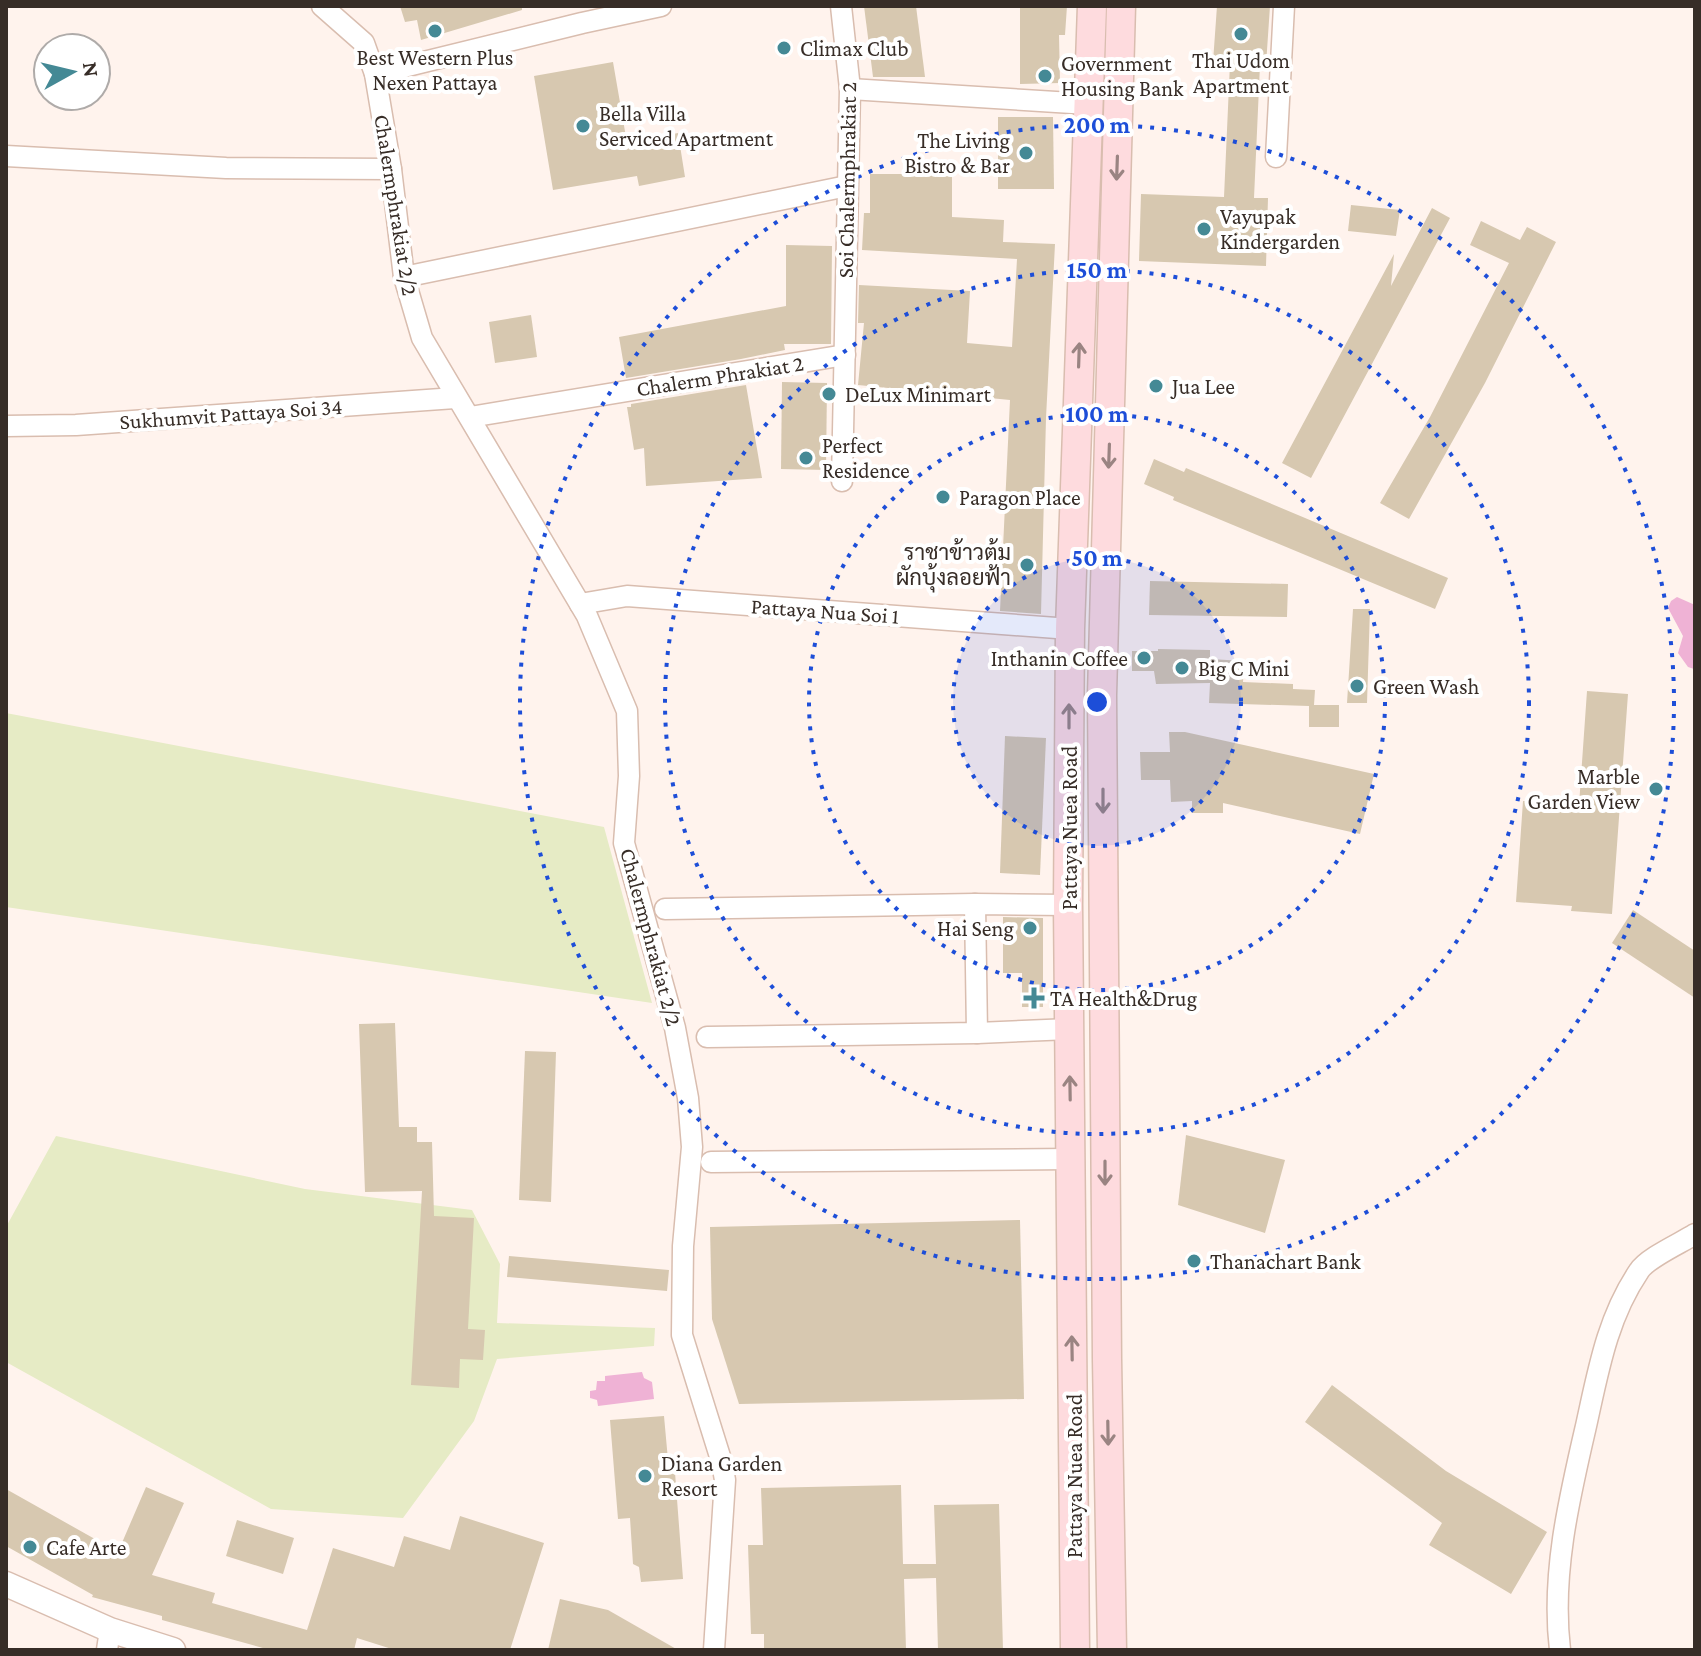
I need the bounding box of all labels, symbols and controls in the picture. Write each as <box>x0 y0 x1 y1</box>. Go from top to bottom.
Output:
marker: Best Western Plus Nexen Pattaya <box>426 22 444 40</box>
marker: Thai Udom Apartment <box>1232 25 1250 43</box>
north arrow <box>32 32 112 112</box>
place label: Climax Club <box>800 36 909 61</box>
marker: Climax Club <box>775 39 793 57</box>
place label: Best Western Plus Nexen Pattaya <box>356 45 514 95</box>
place label: Thai Udom Apartment <box>1192 48 1290 98</box>
place label: Government Housing Bank <box>1061 51 1184 101</box>
text: N <box>78 60 105 78</box>
marker: Government Housing Bank <box>1036 67 1054 85</box>
street label: Soi Chalermphrakiat 2 <box>833 82 861 278</box>
place label: Bella Villa Serviced Apartment <box>599 101 774 151</box>
text: 200 m <box>1064 111 1131 138</box>
street label: Chalermphrakiat 2/2 <box>369 113 423 297</box>
marker: Bella Villa Serviced Apartment <box>574 117 592 135</box>
place label: The Living Bistro & Bar <box>904 128 1010 178</box>
marker: The Living Bistro & Bar <box>1017 144 1035 162</box>
one-way arrow <box>1109 154 1124 181</box>
place label: Vayupak Kindergarden <box>1220 204 1340 254</box>
marker: Vayupak Kindergarden <box>1195 220 1213 238</box>
text: 150 m <box>1067 256 1128 283</box>
one-way arrow <box>1072 342 1087 369</box>
street label: Chalerm Phrakiat 2 <box>635 350 805 402</box>
place label: Jua Lee <box>1170 374 1235 399</box>
marker: Jua Lee <box>1147 377 1165 395</box>
place label: DeLux Minimart <box>845 382 992 407</box>
marker: DeLux Minimart <box>820 385 838 403</box>
street label: Sukhumvit Pattaya Soi 34 <box>119 394 343 434</box>
text: 100 m <box>1065 400 1129 427</box>
place label: Perfect Residence <box>822 433 910 483</box>
one-way arrow <box>1101 442 1116 469</box>
marker: Perfect Residence <box>797 449 815 467</box>
place label: Paragon Place <box>959 485 1081 510</box>
marker: Paragon Place <box>934 488 952 506</box>
place label: ราชาข้าวต้ม ผักบุ้งลอยฟ้า <box>896 538 1011 593</box>
text: 50 m <box>1071 544 1123 571</box>
marker: ราชาข้าวต้ม ผักบุ้งลอยฟ้า <box>1018 556 1036 574</box>
street label: Pattaya Nua Soi 1 <box>750 593 900 629</box>
place label: Inthanin Coffee <box>991 646 1128 671</box>
marker: Inthanin Coffee <box>1135 649 1153 667</box>
place label: Big C Mini <box>1198 656 1289 681</box>
marker: Big C Mini <box>1173 659 1191 677</box>
place label: Green Wash <box>1373 674 1480 699</box>
marker: Green Wash <box>1348 677 1366 695</box>
centre of rings <box>1083 688 1111 716</box>
one-way arrow <box>1061 703 1077 730</box>
street label: Pattaya Nuea Road <box>1057 745 1082 910</box>
place label: Marble Garden View <box>1528 764 1641 814</box>
marker: Marble Garden View <box>1647 780 1665 798</box>
one-way arrow <box>1095 787 1111 814</box>
street label: Chalermphrakiat 2/2 <box>615 845 687 1029</box>
place label: Hai Seng <box>937 916 1014 941</box>
marker: Hai Seng <box>1021 919 1039 937</box>
place label: TA Health&Drug <box>1050 986 1197 1011</box>
marker: TA Health&Drug <box>1025 989 1043 1007</box>
one-way arrow <box>1062 1075 1078 1102</box>
one-way arrow <box>1097 1159 1113 1186</box>
place label: Thanachart Bank <box>1210 1249 1361 1274</box>
marker: Thanachart Bank <box>1185 1252 1203 1270</box>
one-way arrow <box>1065 1335 1080 1362</box>
street label: Pattaya Nuea Road <box>1062 1393 1087 1558</box>
one-way arrow <box>1100 1419 1116 1446</box>
place label: Diana Garden Resort <box>661 1451 782 1501</box>
marker: Diana Garden Resort <box>636 1467 654 1485</box>
place label: Cafe Arte <box>46 1535 126 1560</box>
marker: Cafe Arte <box>21 1538 39 1556</box>

